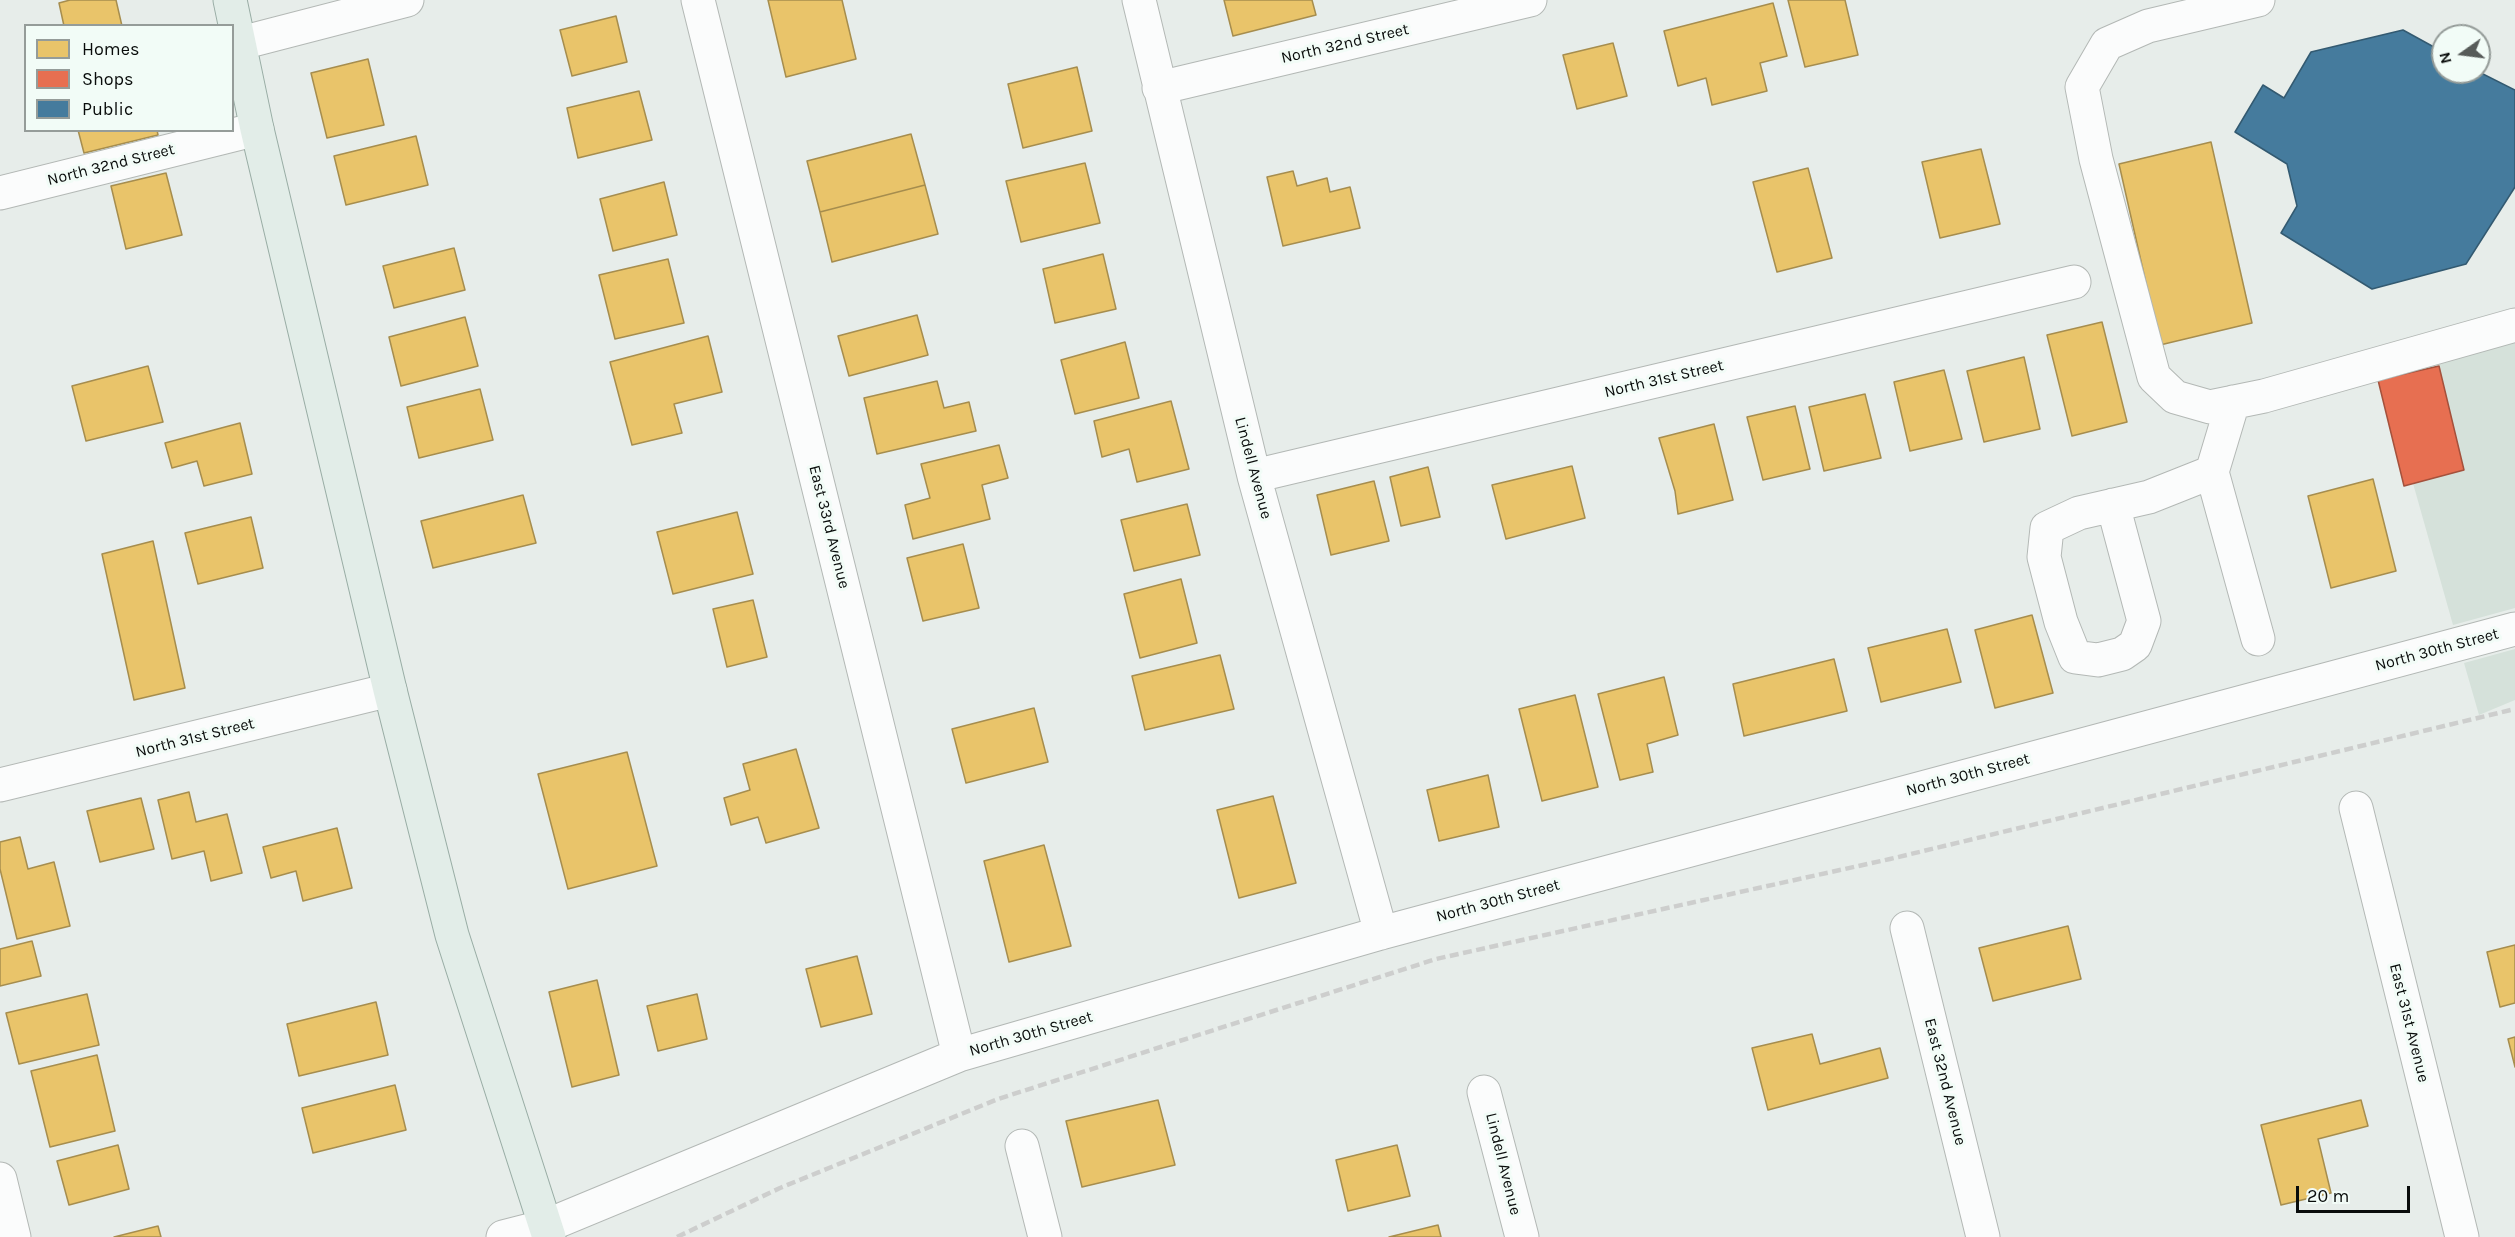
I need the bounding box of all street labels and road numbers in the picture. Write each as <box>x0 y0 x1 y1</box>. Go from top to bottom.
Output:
street label: North 32nd Street <box>1279 20 1411 68</box>
street label: North 32nd Street <box>45 140 177 190</box>
street label: North 31st Street <box>1602 356 1726 402</box>
street label: Lindell Avenue <box>1230 415 1276 521</box>
street label: East 33rd Avenue <box>804 463 854 591</box>
street label: North 30th Street <box>2373 624 2501 676</box>
street label: North 31st Street <box>134 714 256 762</box>
street label: North 30th Street <box>1904 749 2032 801</box>
street label: North 30th Street <box>1434 875 1562 927</box>
street label: East 31st Avenue <box>2385 962 2433 1084</box>
street label: North 30th Street <box>967 1007 1095 1061</box>
street label: East 32nd Avenue <box>1920 1016 1970 1148</box>
street label: Lindell Avenue <box>1481 1111 1525 1217</box>

